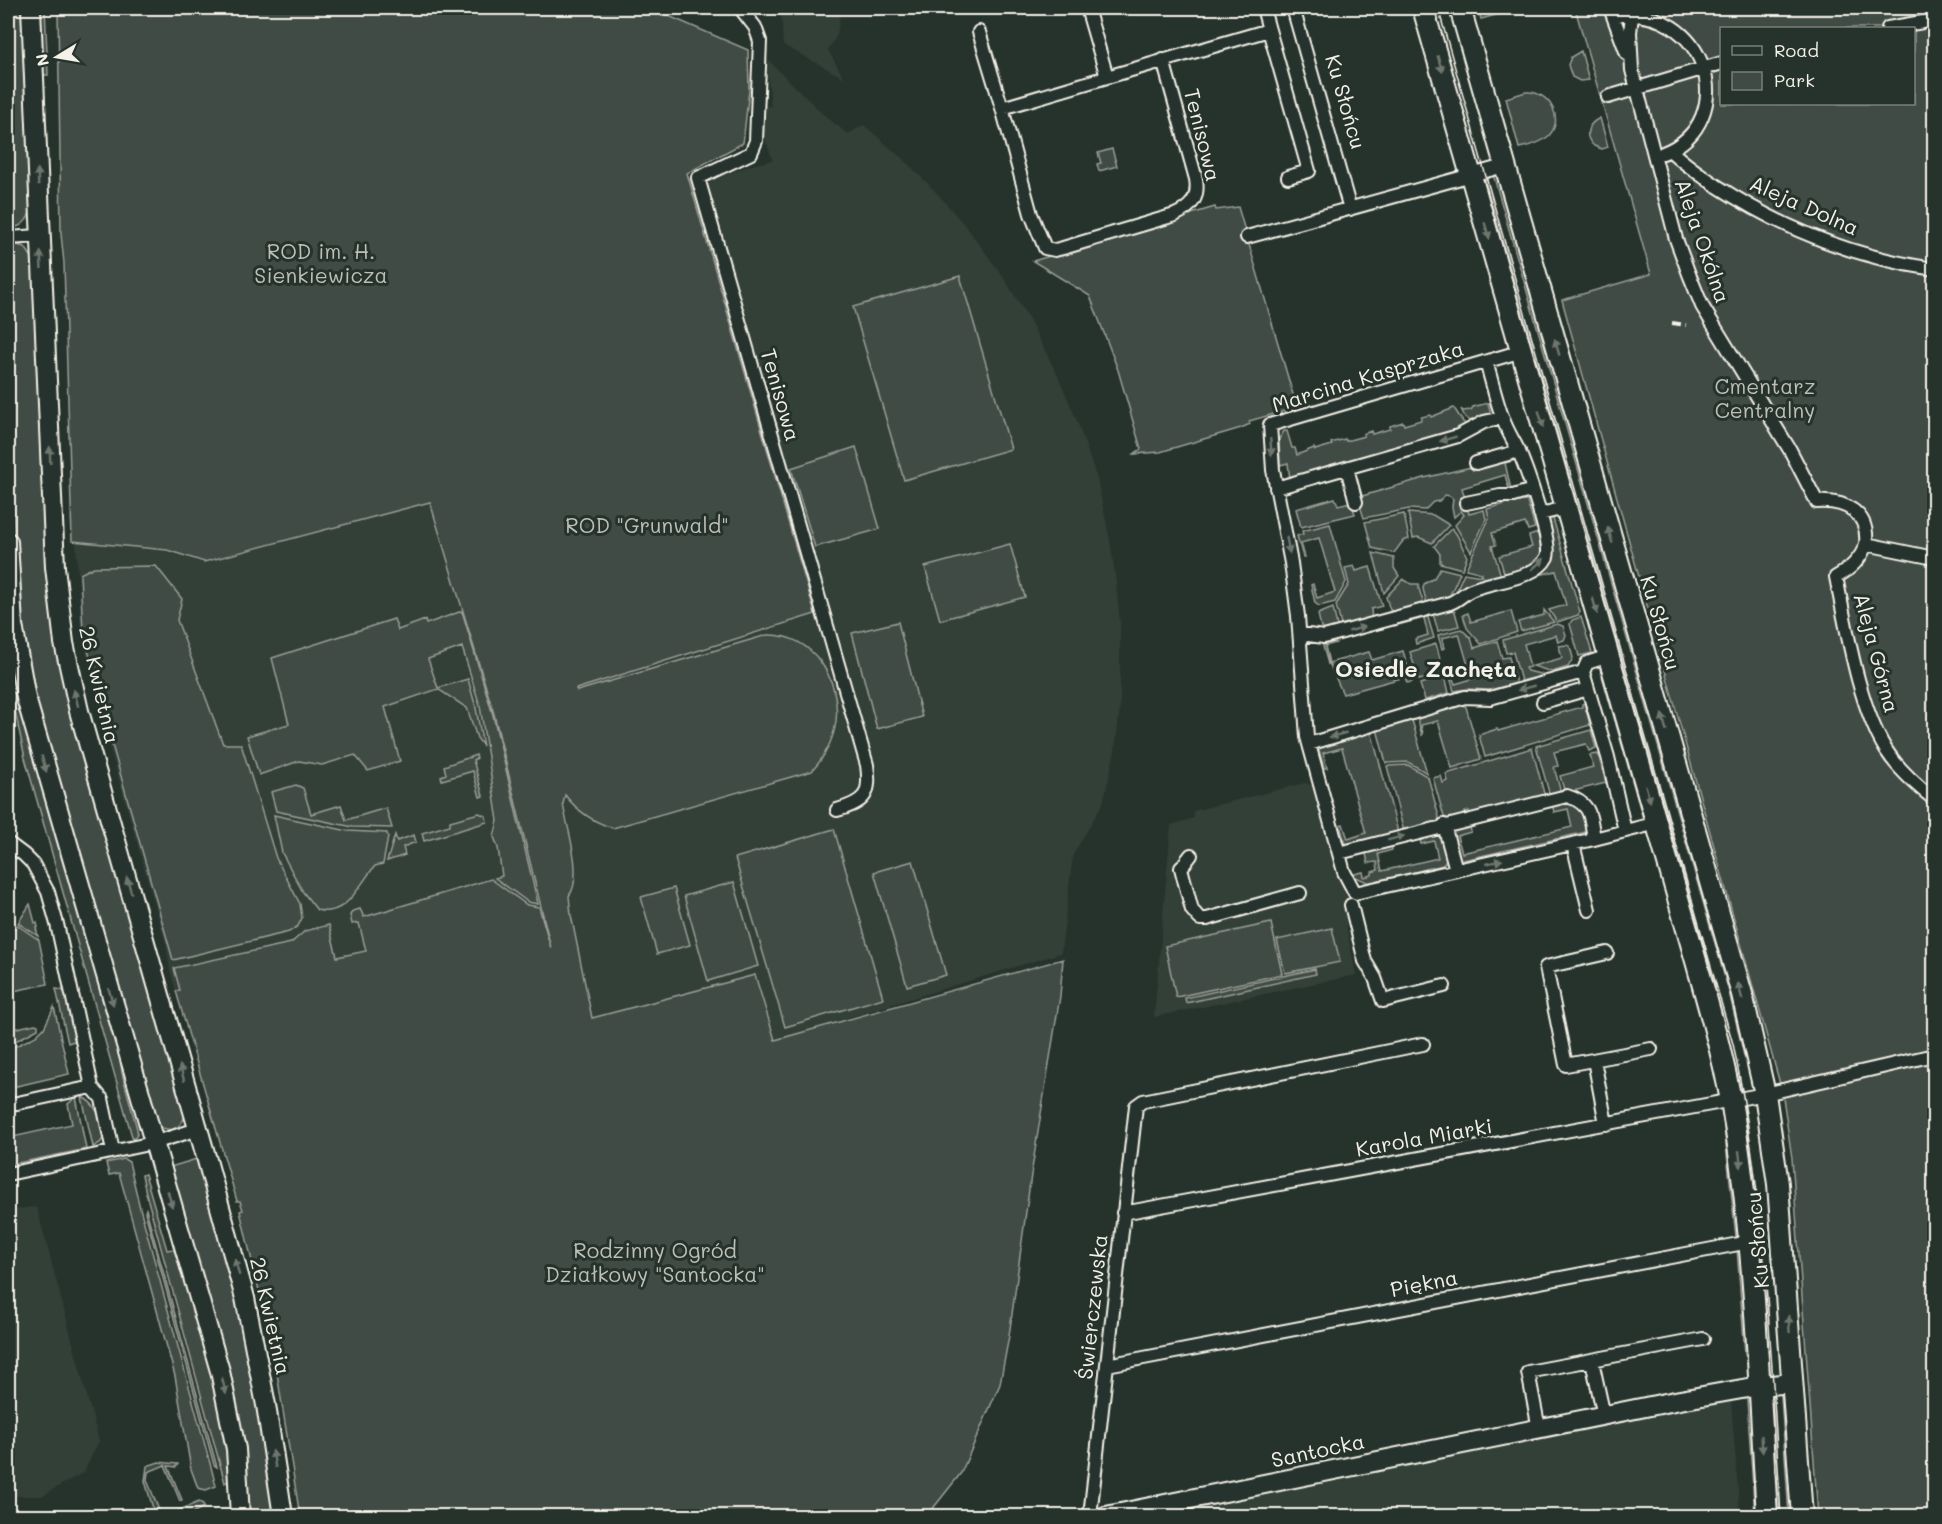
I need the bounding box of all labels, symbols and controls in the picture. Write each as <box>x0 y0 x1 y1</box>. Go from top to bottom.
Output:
north arrow <box>27 27 87 87</box>
legend <box>1720 27 1915 105</box>
text: Road <box>1774 38 1819 62</box>
street label: Ku Słońcu <box>1320 51 1373 152</box>
text: N <box>30 52 53 68</box>
one-way arrow <box>1435 55 1445 73</box>
text: Park <box>1774 68 1815 92</box>
street label: Tenisowa <box>1179 85 1228 184</box>
one-way arrow <box>33 168 43 187</box>
street label: Aleja Dolna <box>1746 169 1863 241</box>
street label: Aleja Okólna <box>1670 175 1737 306</box>
one-way arrow <box>1483 222 1493 240</box>
park label: ROD im. H. Sienkiewicza <box>254 237 388 288</box>
one-way arrow <box>37 250 46 269</box>
street label: Marcina Kasprzaka <box>1268 334 1467 418</box>
one-way arrow <box>1551 338 1561 357</box>
street label: Tenisowa <box>755 345 807 444</box>
park label: Cmentarz Centralny <box>1715 372 1815 423</box>
one-way arrow <box>1537 410 1546 428</box>
one-way arrow <box>1439 435 1457 444</box>
one-way arrow <box>1266 438 1276 457</box>
one-way arrow <box>46 445 55 464</box>
park label: ROD "Grunwald" <box>565 511 729 538</box>
one-way arrow <box>1605 526 1614 544</box>
one-way arrow <box>1284 536 1293 555</box>
one-way arrow <box>1531 557 1546 571</box>
street label: Ku Słońcu <box>1635 572 1688 673</box>
street label: Aleja Górna <box>1848 590 1906 715</box>
one-way arrow <box>1591 597 1600 615</box>
street label: 26 Kwietnia <box>74 623 127 746</box>
one-way arrow <box>1347 623 1366 633</box>
district label: Osiedle Zachęta <box>1335 654 1517 683</box>
one-way arrow <box>1517 684 1535 693</box>
one-way arrow <box>70 689 80 707</box>
one-way arrow <box>1659 713 1668 731</box>
one-way arrow <box>1329 731 1347 740</box>
one-way arrow <box>40 755 49 773</box>
one-way arrow <box>1644 785 1653 803</box>
one-way arrow <box>1387 833 1405 842</box>
one-way arrow <box>1485 856 1503 866</box>
one-way arrow <box>123 876 133 895</box>
one-way arrow <box>1735 982 1745 1000</box>
one-way arrow <box>107 988 116 1006</box>
one-way arrow <box>177 1064 186 1082</box>
street label: Karola Miarki <box>1353 1111 1494 1162</box>
one-way arrow <box>1735 1149 1744 1168</box>
one-way arrow <box>165 1190 175 1208</box>
street label: Ku Słońcu <box>1739 1191 1774 1290</box>
street label: Świerczewska <box>1070 1233 1113 1381</box>
park label: Rodzinny Ogród Działkowy "Santocka" <box>545 1236 765 1287</box>
street label: 26 Kwietnia <box>245 1254 298 1377</box>
one-way arrow <box>231 1258 241 1277</box>
street label: Piękna <box>1388 1263 1460 1302</box>
one-way arrow <box>1784 1315 1793 1334</box>
one-way arrow <box>219 1377 229 1396</box>
street label: Santocka <box>1269 1426 1367 1473</box>
one-way arrow <box>1758 1435 1767 1454</box>
one-way arrow <box>270 1449 279 1468</box>

